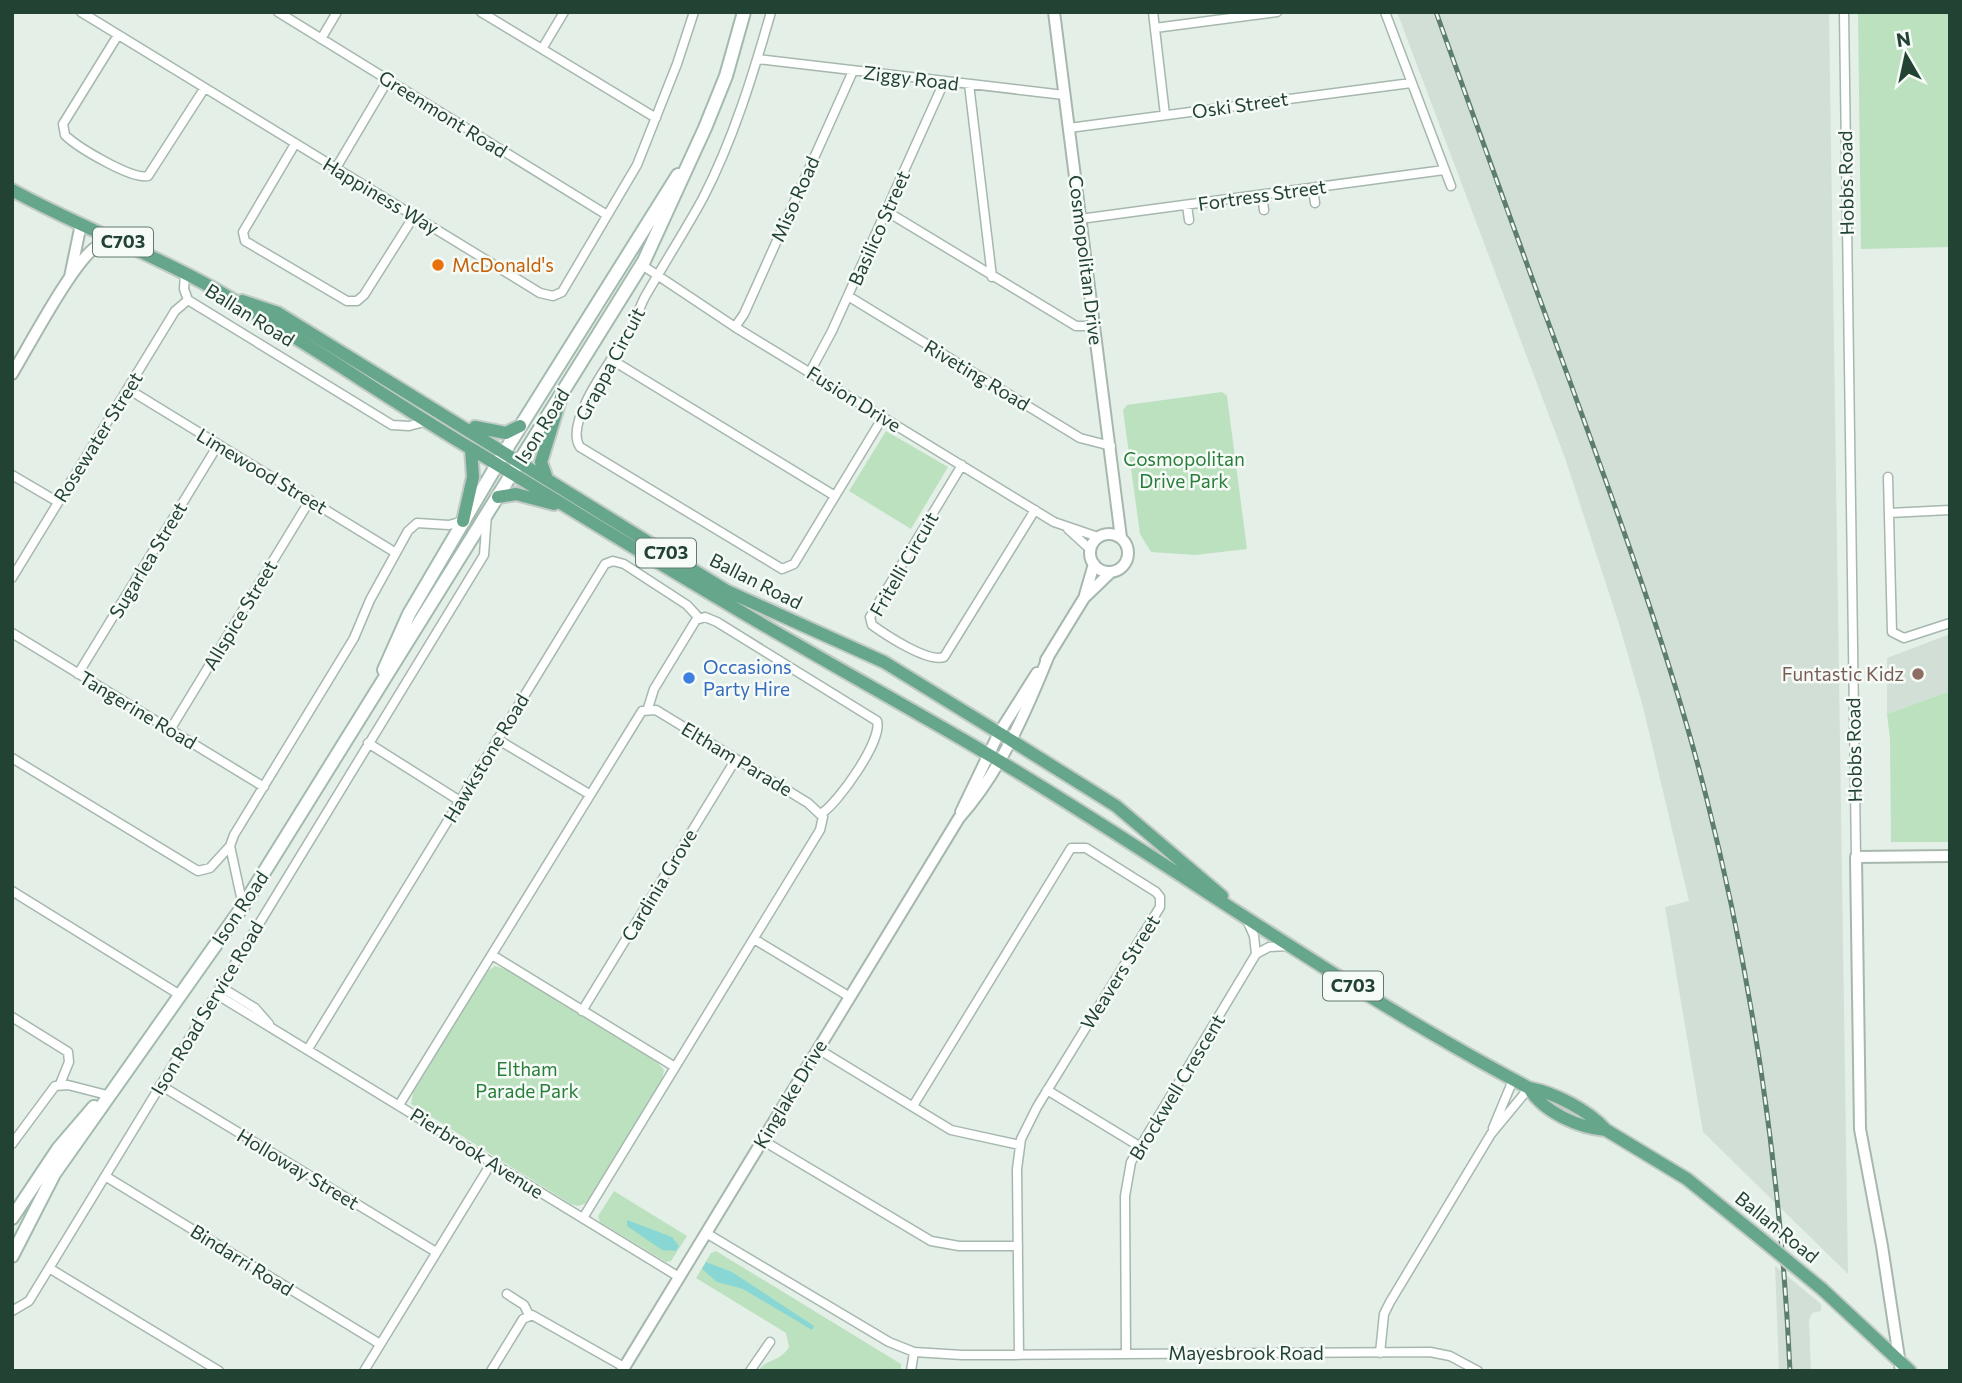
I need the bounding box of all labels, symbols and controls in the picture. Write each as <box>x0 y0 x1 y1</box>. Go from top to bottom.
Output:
north arrow <box>1871 21 1941 91</box>
text: N <box>1894 26 1912 51</box>
street label: Ziggy Road <box>862 60 960 95</box>
street label: Greenmont Road <box>375 65 512 162</box>
street label: Oski Street <box>1190 86 1290 123</box>
street label: Hobbs Road <box>1833 131 1858 235</box>
street label: Happiness Way <box>319 152 444 239</box>
street label: Miso Road <box>766 153 824 245</box>
street label: Basilico Street <box>843 167 914 289</box>
street label: Cosmopolitan Drive <box>1065 174 1108 346</box>
street label: Fortress Street <box>1196 174 1328 215</box>
road number: C703 <box>93 228 153 256</box>
place label: McDonald's <box>452 253 554 276</box>
marker: McDonald's <box>430 257 446 273</box>
street label: Ballan Road <box>201 278 299 351</box>
street label: Grappa Circuit <box>570 303 649 424</box>
street label: Riveting Road <box>920 334 1034 415</box>
street label: Fusion Drive <box>803 361 906 437</box>
street label: Rosewater Street <box>48 367 147 506</box>
street label: Ison Road <box>510 384 574 468</box>
street label: Limewood Street <box>193 423 332 519</box>
park label: Cosmopolitan Drive Park <box>1123 447 1245 492</box>
street label: Sugarlea Street <box>104 497 191 622</box>
street label: Fritelli Circuit <box>864 507 943 620</box>
road number: C703 <box>636 538 696 568</box>
street label: Ballan Road <box>706 547 806 614</box>
street label: Allspice Street <box>198 555 282 674</box>
place label: Occasions Party Hire <box>703 655 792 700</box>
place label: Funtastic Kidz <box>1782 662 1904 685</box>
street label: Tangerine Road <box>75 665 201 754</box>
marker: Funtastic Kidz <box>1910 666 1926 682</box>
marker: Occasions Party Hire <box>681 670 697 686</box>
street label: Hawkstone Road <box>438 689 533 826</box>
street label: Hobbs Road <box>1841 698 1866 802</box>
street label: Eltham Parade <box>678 716 797 801</box>
street label: Cardinia Grove <box>616 824 701 945</box>
street label: Ison Road <box>207 866 273 949</box>
street label: Weavers Street <box>1075 910 1164 1033</box>
street label: Ison Road Service Road <box>146 917 268 1099</box>
road number: C703 <box>1323 972 1383 1001</box>
street label: Brockwell Crescent <box>1124 1010 1229 1164</box>
street label: Kinglake Drive <box>748 1035 831 1152</box>
park label: Eltham Parade Park <box>475 1057 579 1102</box>
street label: Pierbrook Avenue <box>406 1102 548 1203</box>
street label: Holloway Street <box>233 1123 364 1214</box>
street label: Ballan Road <box>1731 1186 1824 1267</box>
street label: Bindarri Road <box>187 1219 298 1300</box>
street label: Mayesbrook Road <box>1168 1341 1324 1364</box>

